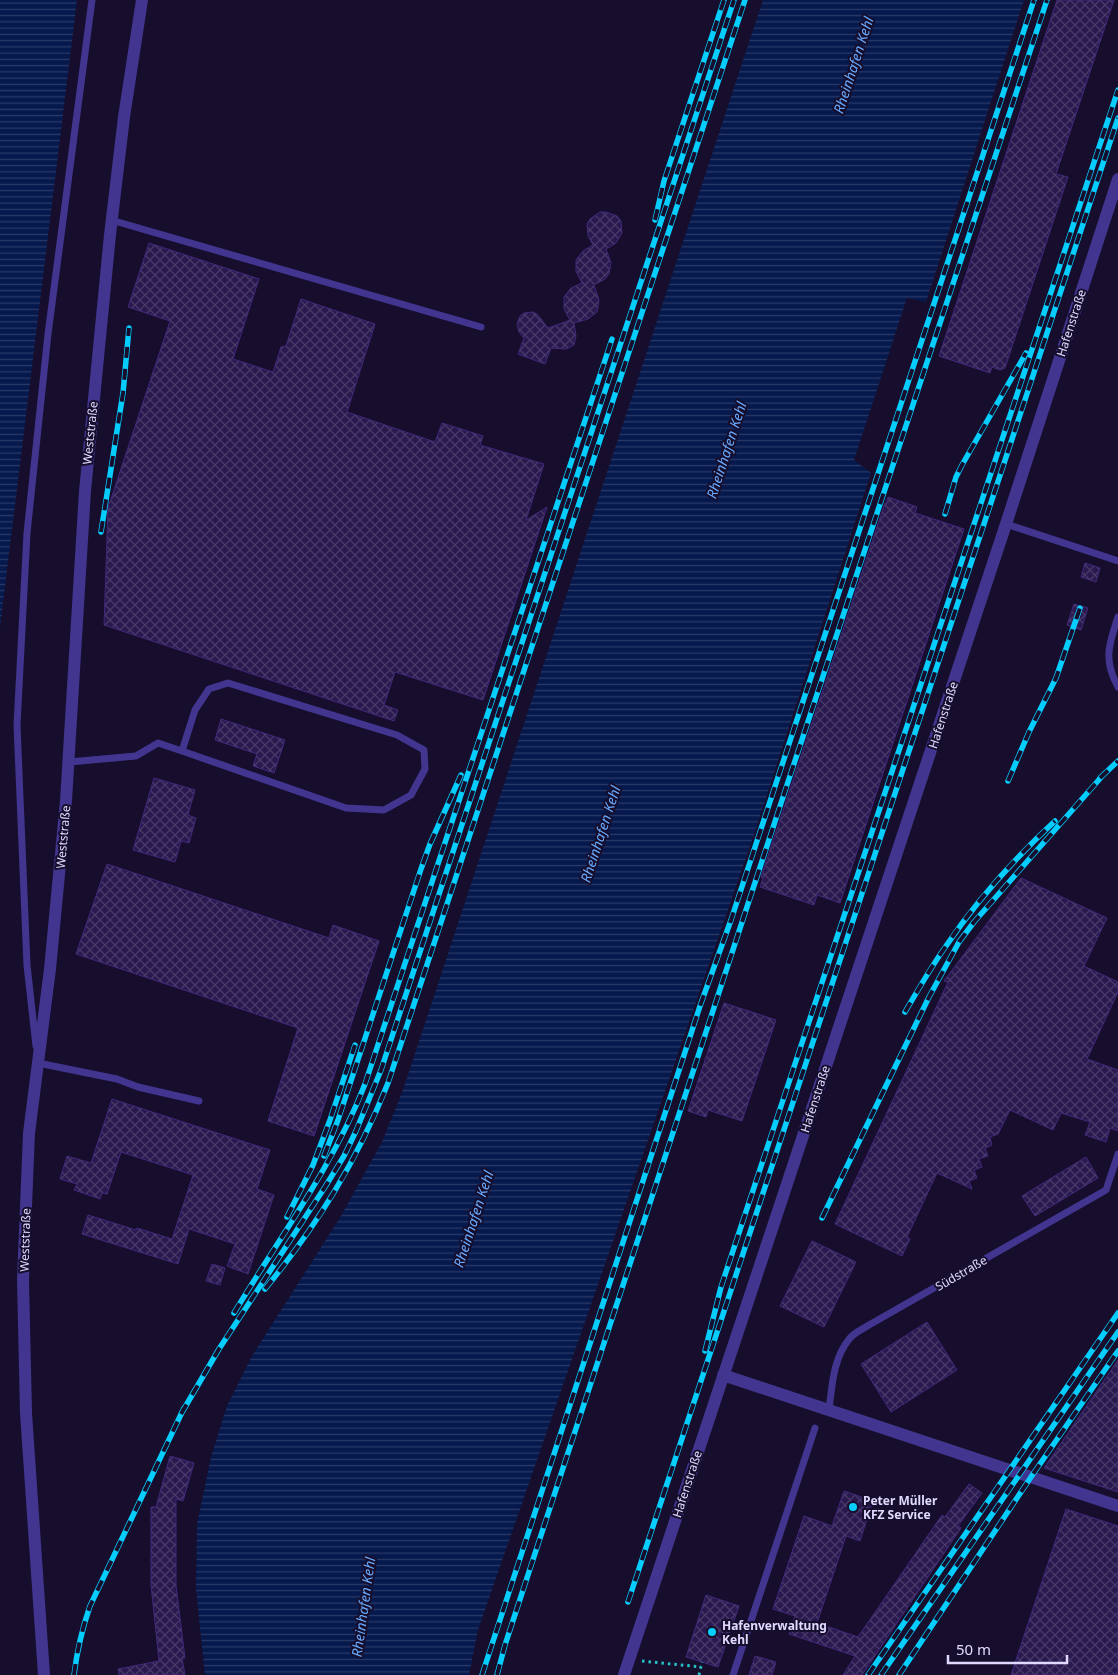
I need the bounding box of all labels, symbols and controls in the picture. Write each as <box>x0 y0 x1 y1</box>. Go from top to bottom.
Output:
water label: Rheinhafen Kehl <box>828 14 878 116</box>
street label: Hafenstraße <box>1052 287 1090 359</box>
water label: Rheinhafen Kehl <box>701 399 751 501</box>
street label: Weststraße <box>78 400 102 466</box>
street label: Hafenstraße <box>924 679 962 751</box>
water label: Rheinhafen Kehl <box>575 783 625 885</box>
street label: Weststraße <box>52 804 74 869</box>
street label: Hafenstraße <box>796 1063 834 1135</box>
water label: Rheinhafen Kehl <box>448 1168 498 1270</box>
street label: Weststraße <box>15 1208 35 1272</box>
street label: Südstraße <box>932 1251 990 1295</box>
street label: Hafenstraße <box>668 1448 706 1520</box>
place label: Peter Müller KFZ Service <box>863 1492 938 1523</box>
marker: Peter Müller KFZ Service <box>847 1501 859 1513</box>
water label: Rheinhafen Kehl <box>347 1555 379 1658</box>
place label: Hafenverwaltung Kehl <box>722 1617 827 1648</box>
marker: Hafenverwaltung Kehl <box>706 1626 718 1638</box>
scale bar <box>948 1632 1067 1664</box>
text: 50 m <box>956 1639 991 1659</box>

